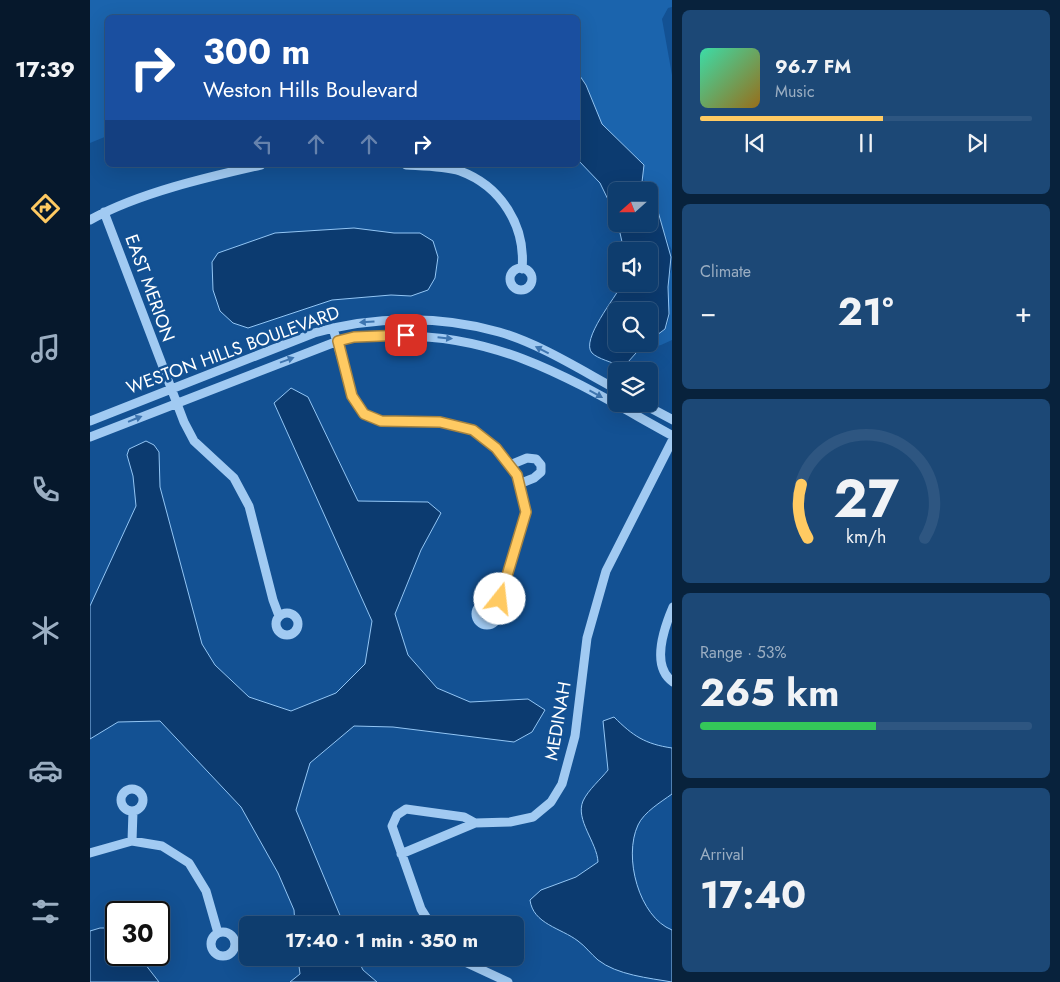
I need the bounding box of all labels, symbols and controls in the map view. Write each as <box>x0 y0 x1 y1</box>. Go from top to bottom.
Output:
text: 300 m <box>203 27 310 77</box>
icon: right <box>120 35 185 100</box>
text: 17:39 <box>15 53 75 85</box>
text: 96.7 FM <box>775 53 851 80</box>
text: Weston Hills Boulevard <box>203 73 418 105</box>
text: Music <box>775 80 815 103</box>
icon: previous <box>741 129 769 157</box>
icon: pause <box>852 129 880 157</box>
icon: next <box>963 129 991 157</box>
icon: left <box>249 130 277 158</box>
icon: ahead <box>302 130 330 158</box>
icon: ahead <box>355 130 383 158</box>
icon: right <box>408 130 436 158</box>
north arrow <box>608 182 658 232</box>
map controls <box>608 182 658 412</box>
icon: directions <box>28 191 63 226</box>
street label: EAST MERION <box>119 231 181 345</box>
button: sound <box>608 242 658 292</box>
text: Climate <box>700 260 751 283</box>
text: 21° <box>838 284 893 339</box>
text: − <box>700 292 717 333</box>
text: + <box>1015 292 1032 333</box>
street label: WESTON HILLS BOULEVARD <box>123 299 343 401</box>
button: search <box>608 302 658 352</box>
pin <box>385 314 427 356</box>
one-way arrow <box>358 318 374 326</box>
icon: arrive <box>392 321 420 349</box>
icon: music <box>28 331 63 366</box>
one-way arrow <box>437 334 453 342</box>
one-way arrow <box>535 346 549 354</box>
one-way arrow <box>279 356 294 363</box>
button: layers <box>608 362 658 412</box>
one-way arrow <box>589 390 604 398</box>
one-way arrow <box>128 415 143 423</box>
text: 27 <box>833 461 899 537</box>
icon: phone <box>28 472 63 507</box>
text: km/h <box>846 524 886 550</box>
position arrow <box>473 572 525 624</box>
icon: climate <box>28 613 63 648</box>
text: Range · 53% <box>700 641 787 664</box>
text: 265 km <box>700 665 839 720</box>
street label: MEDINAH <box>538 679 578 763</box>
icon: car <box>28 753 63 788</box>
text: Arrival <box>700 843 744 866</box>
text: 17:40 <box>700 867 806 922</box>
icon: filters <box>28 894 63 929</box>
speed limit sign: 30 <box>105 901 170 966</box>
text: 17:40 · 1 min · 350 m <box>285 927 478 954</box>

